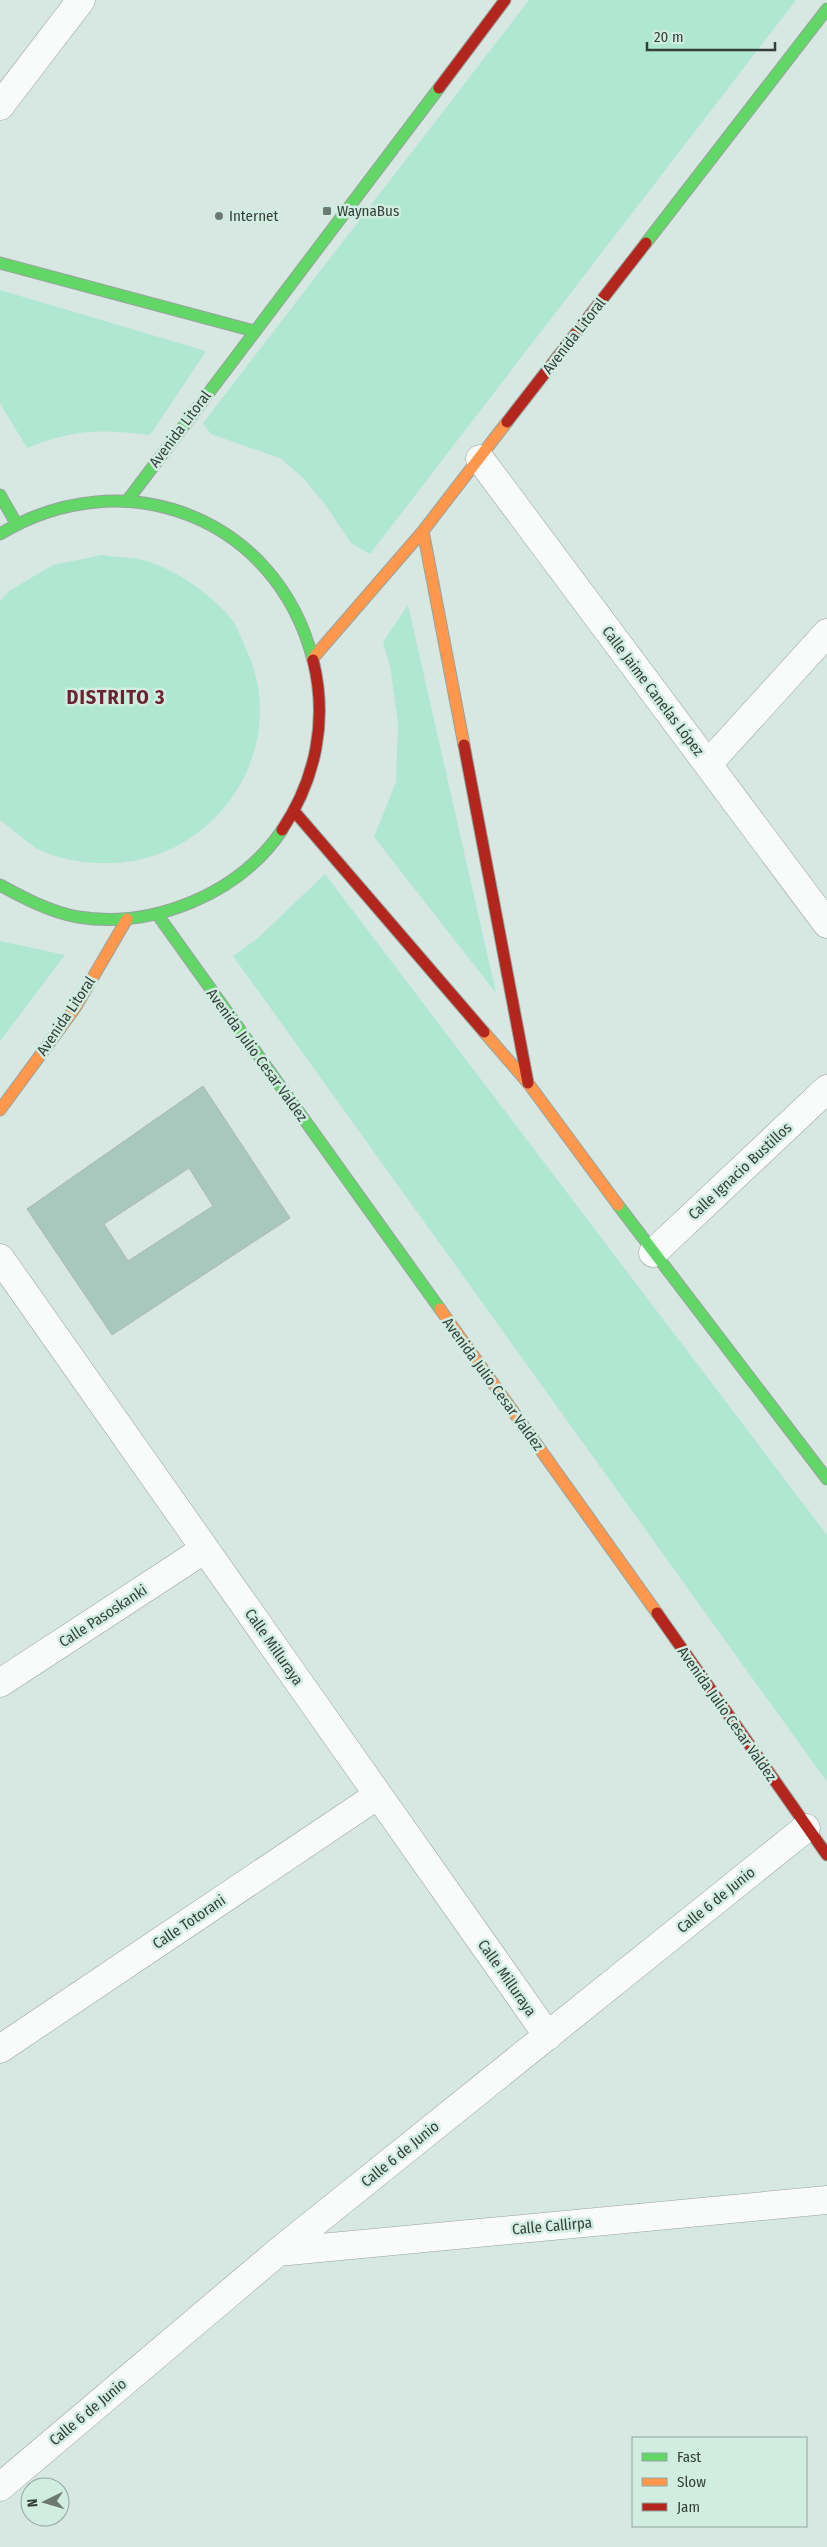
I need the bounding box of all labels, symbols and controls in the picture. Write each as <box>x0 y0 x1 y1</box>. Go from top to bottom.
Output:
scale bar <box>647 20 774 52</box>
text: 20 m <box>654 28 684 46</box>
place label: WaynaBus <box>337 202 399 220</box>
marker: WaynaBus <box>321 205 333 217</box>
place label: Internet <box>229 207 278 225</box>
marker: Internet <box>213 210 225 222</box>
street label: Avenida Litoral <box>539 294 609 378</box>
street label: Avenida Litoral <box>145 387 215 471</box>
street label: Calle Jaime Canelas López <box>598 623 708 759</box>
district label: DISTRITO 3 <box>67 685 165 709</box>
street label: Avenida Litoral <box>33 973 99 1059</box>
street label: Avenida Julio Cesar Valdez <box>203 985 311 1125</box>
street label: Calle Ignacio Bustillos <box>685 1119 795 1223</box>
street label: Avenida Julio Cesar Valdez <box>439 1314 547 1454</box>
street label: Calle Pasoskanki <box>56 1581 150 1651</box>
street label: Calle Milluraya <box>241 1605 307 1689</box>
street label: Avenida Julio Cesar Valdez <box>674 1643 780 1785</box>
street label: Calle 6 de Junio <box>673 1863 759 1937</box>
street label: Calle Totorani <box>149 1891 229 1953</box>
street label: Calle Milluraya <box>474 1936 540 2020</box>
street label: Calle 6 de Junio <box>357 2117 443 2191</box>
street label: Calle Callirpa <box>511 2214 593 2238</box>
street label: Calle 6 de Junio <box>46 2375 130 2449</box>
legend <box>632 2437 807 2527</box>
text: Fast <box>677 2448 701 2466</box>
text: Slow <box>677 2473 706 2491</box>
north arrow <box>20 2477 70 2527</box>
text: N <box>24 2498 41 2508</box>
text: Jam <box>677 2498 700 2516</box>

